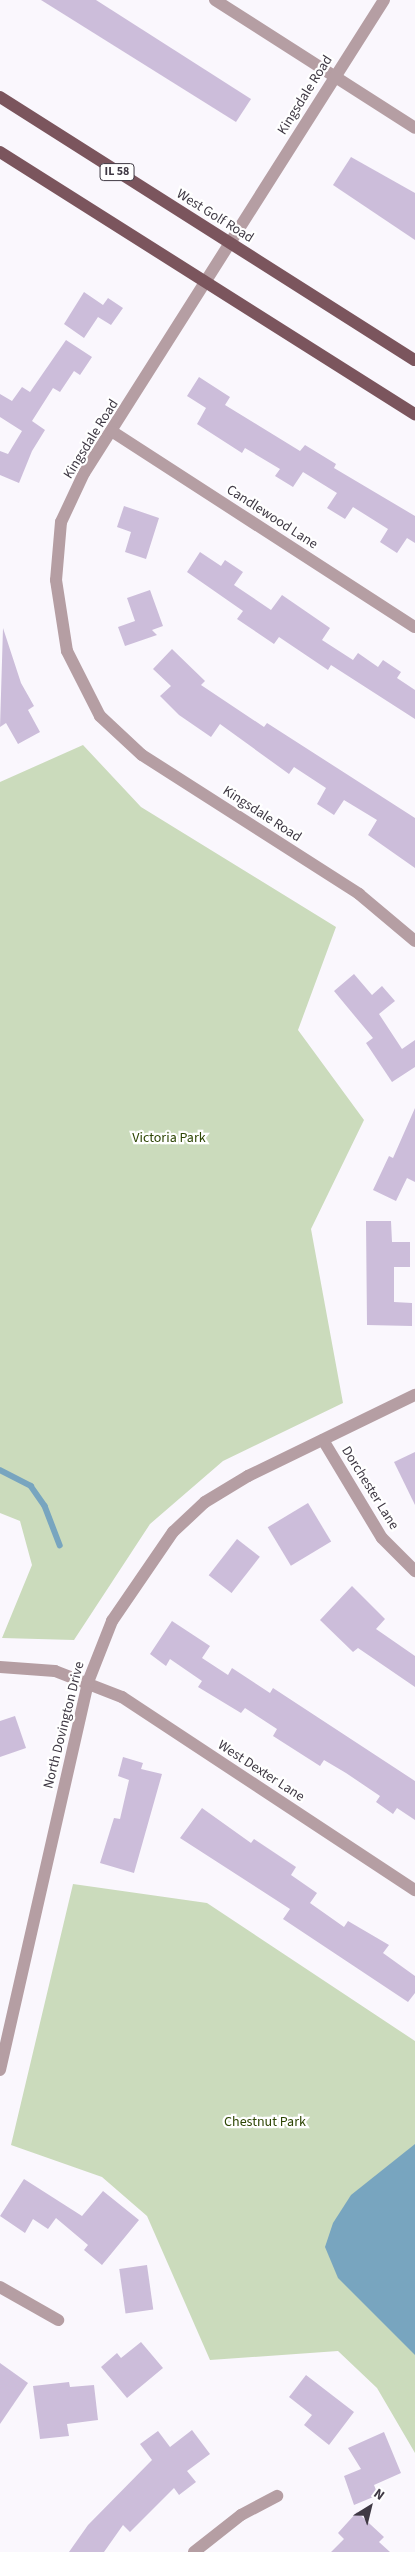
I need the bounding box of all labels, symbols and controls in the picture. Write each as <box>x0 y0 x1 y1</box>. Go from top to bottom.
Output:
street label: Kingsdale Road <box>274 52 336 138</box>
road number: IL 58 <box>100 162 134 182</box>
street label: West Golf Road <box>173 186 257 246</box>
street label: Kingsdale Road <box>60 396 122 482</box>
street label: Candlewood Lane <box>223 481 321 553</box>
street label: Kingsdale Road <box>220 782 304 846</box>
park label: Victoria Park <box>132 1130 206 1146</box>
street label: Dorchester Lane <box>338 1443 402 1533</box>
street label: North Dovington Drive <box>40 1660 88 1790</box>
street label: West Dexter Lane <box>214 1737 308 1805</box>
park label: Chestnut Park <box>224 2114 306 2130</box>
north arrow <box>345 2482 395 2532</box>
text: N <box>369 2484 388 2506</box>

